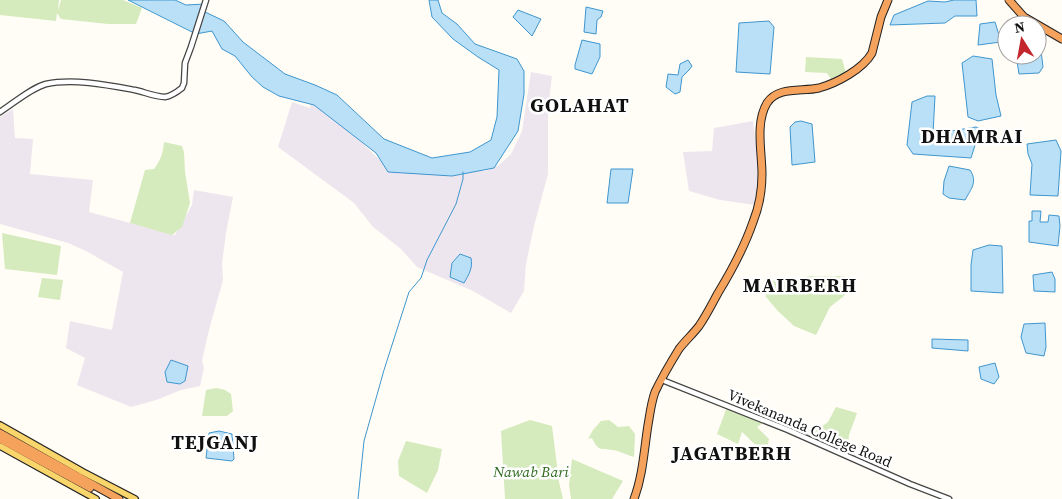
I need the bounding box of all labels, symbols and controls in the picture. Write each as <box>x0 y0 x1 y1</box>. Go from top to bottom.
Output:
north arrow <box>997 15 1047 65</box>
text: N <box>1013 16 1026 38</box>
district label: GOLAHAT <box>530 91 630 119</box>
district label: DHAMRAI <box>921 122 1023 150</box>
district label: MAIRBERH <box>743 271 857 299</box>
street label: Vivekananda College Road <box>725 384 896 472</box>
district label: TEJGANJ <box>171 428 259 456</box>
district label: JAGATBERH <box>670 439 792 467</box>
park label: Nawab Bari <box>492 461 569 482</box>

